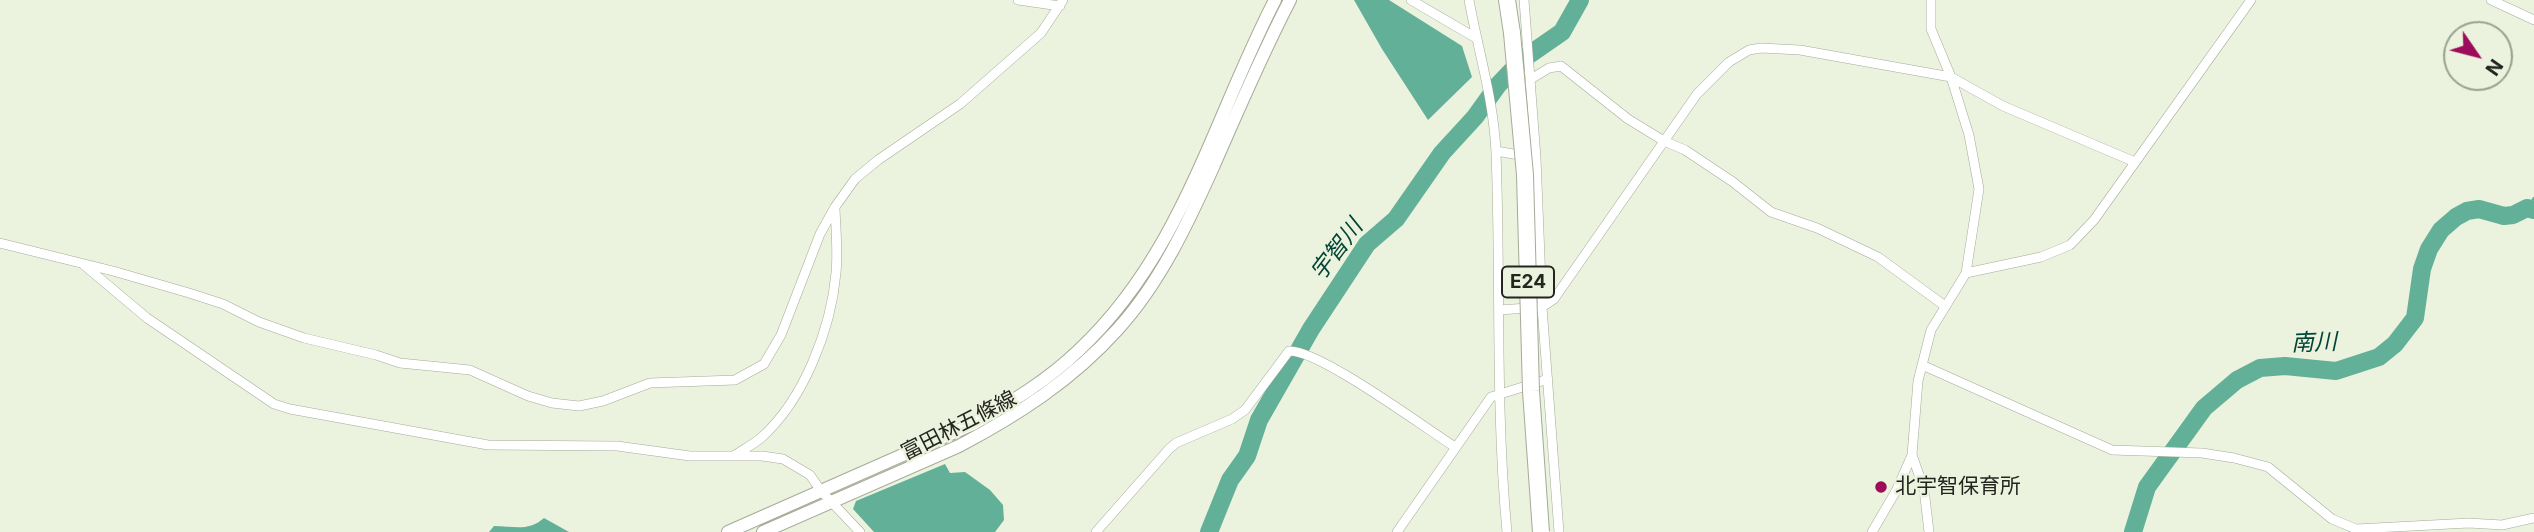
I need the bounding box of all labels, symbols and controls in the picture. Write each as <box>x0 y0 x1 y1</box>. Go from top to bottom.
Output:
north arrow <box>2443 21 2513 91</box>
text: N <box>2480 55 2508 80</box>
water label: 宇智川 <box>1305 214 1369 286</box>
road number: E24 <box>1502 266 1554 298</box>
water label: 南川 <box>2291 328 2337 358</box>
street label: 富田林五條線 <box>897 386 1021 466</box>
place label: 北宇智保育所 <box>1895 474 2021 500</box>
marker: 北宇智保育所 <box>1873 479 1889 495</box>

